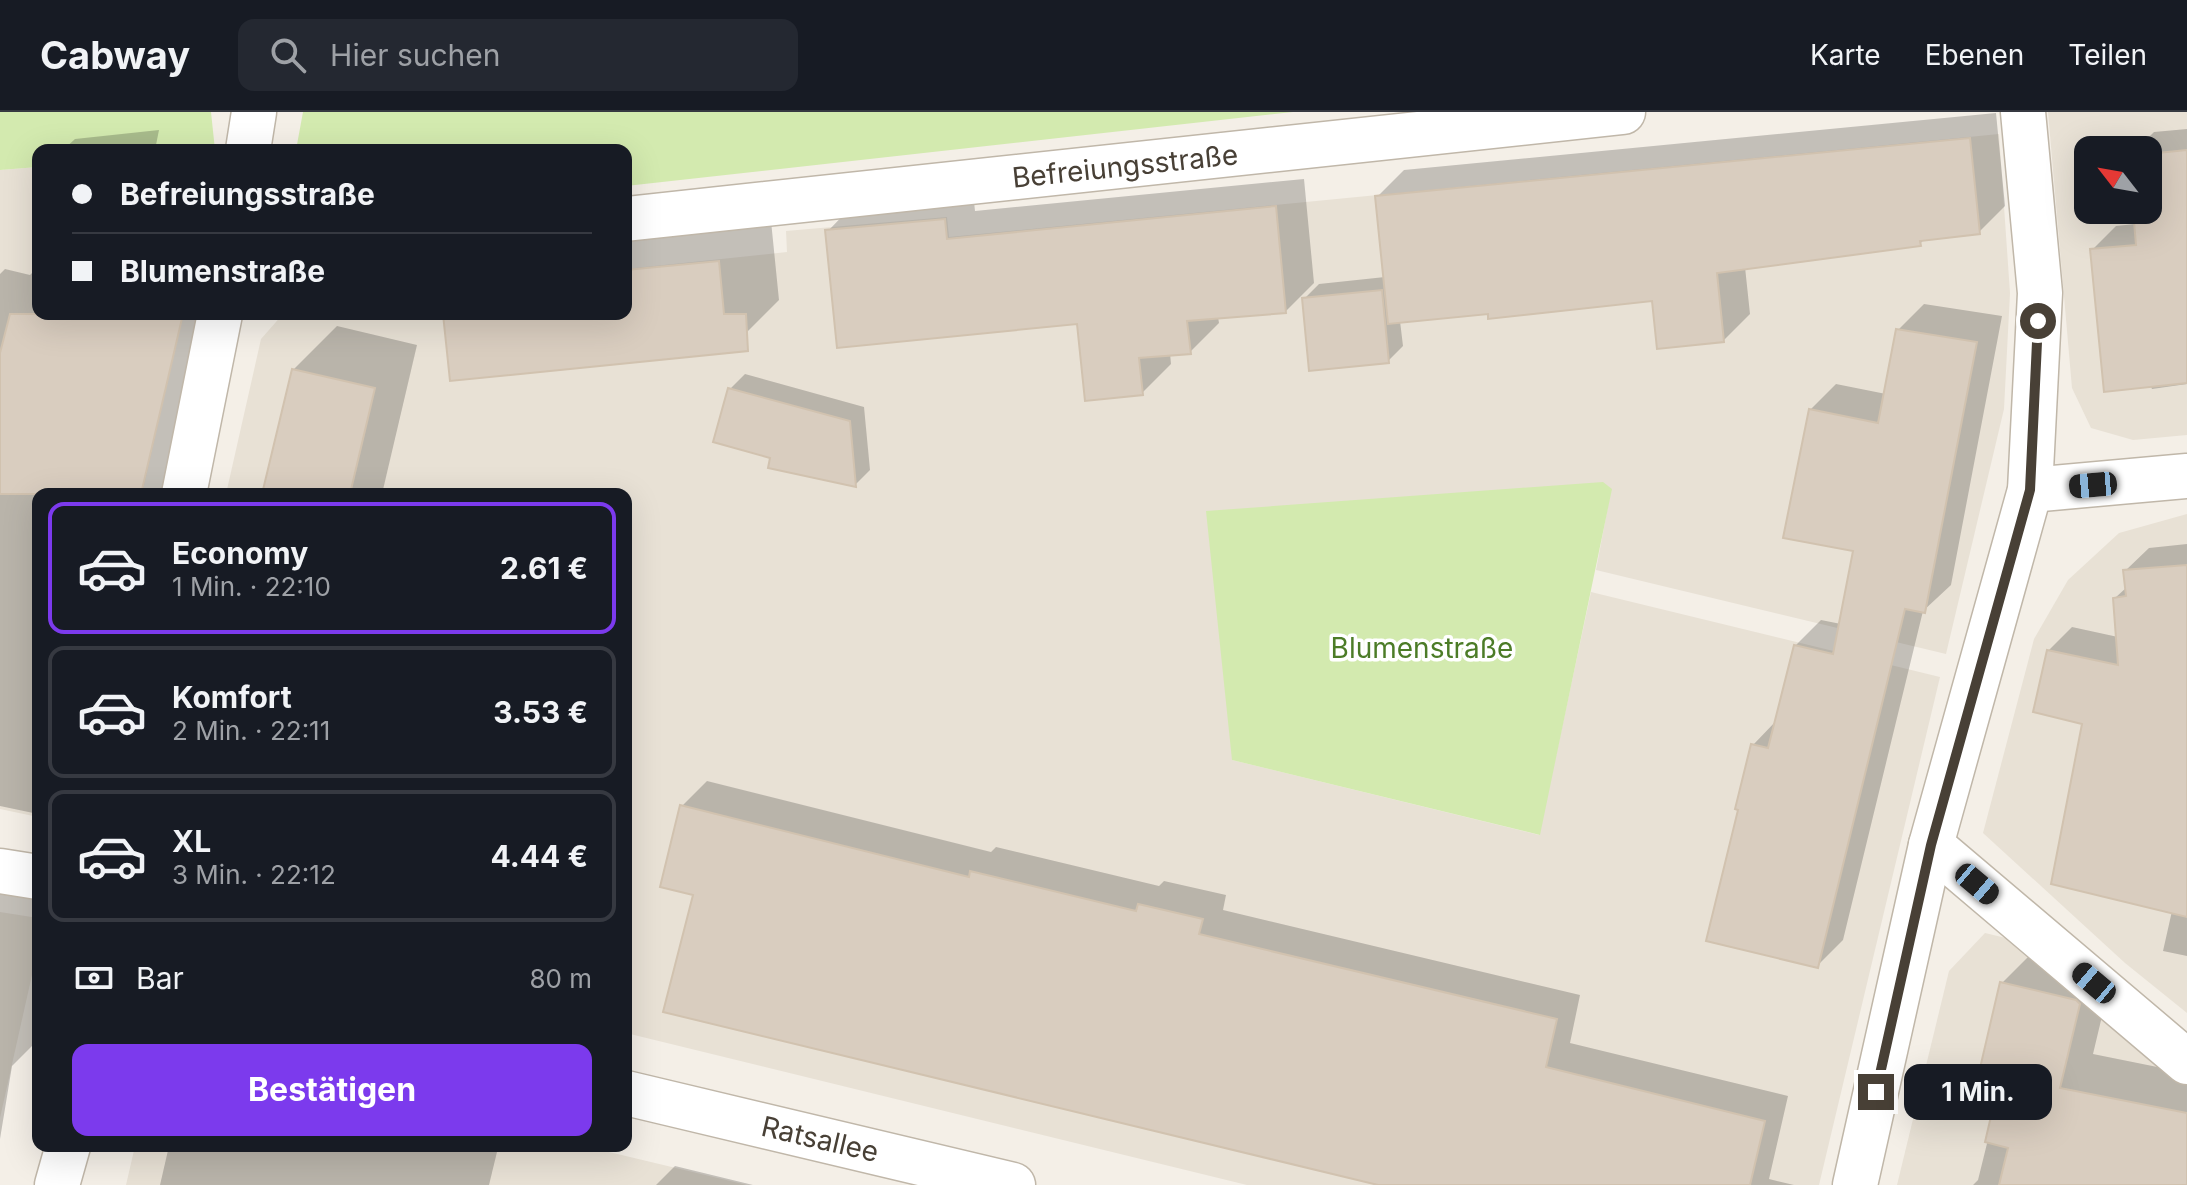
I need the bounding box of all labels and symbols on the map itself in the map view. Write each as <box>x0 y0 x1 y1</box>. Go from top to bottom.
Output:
north arrow <box>2074 136 2162 224</box>
street label: Befreiungsstraße <box>1010 137 1240 195</box>
route start <box>2020 303 2056 339</box>
car <box>2068 471 2118 499</box>
park label: Blumenstraße <box>1331 631 1513 665</box>
car <box>1951 859 2003 909</box>
car <box>2068 958 2120 1008</box>
callout: 1 Min. <box>1904 1064 2052 1120</box>
route end <box>1858 1074 1894 1110</box>
street label: Ratsallee <box>758 1109 882 1169</box>

